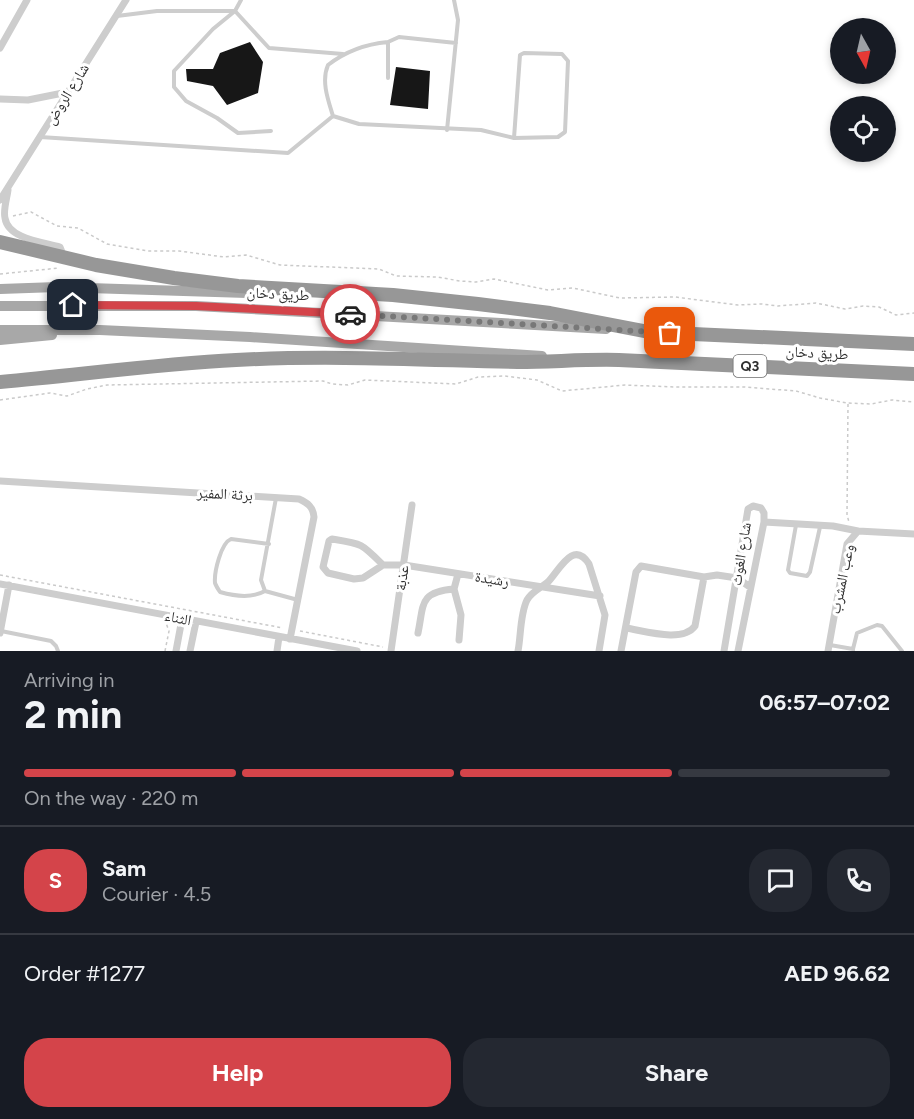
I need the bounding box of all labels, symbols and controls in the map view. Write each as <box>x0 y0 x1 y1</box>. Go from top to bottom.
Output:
north arrow <box>830 18 896 84</box>
map controls <box>830 18 896 162</box>
street label: شارع الروض <box>41 60 94 128</box>
button: locate <box>830 96 896 162</box>
pin <box>47 279 98 330</box>
street label: طريق دخان <box>246 283 310 306</box>
courier <box>320 284 380 344</box>
icon: home <box>56 288 89 321</box>
icon: car <box>334 298 367 331</box>
pin <box>644 307 695 358</box>
icon: bag <box>653 316 686 349</box>
street label: طريق دخان <box>785 342 849 365</box>
road number: Q3 <box>734 355 766 377</box>
street label: برثة المفير <box>196 483 253 504</box>
street label: شارع الغوث <box>727 521 756 587</box>
street label: وعب المشرب <box>826 542 858 616</box>
street label: عذبة <box>391 564 413 592</box>
street label: رشيدة <box>474 567 511 591</box>
street label: الثناء <box>163 607 193 629</box>
text: Arriving in <box>24 668 114 692</box>
text: 06:57–07:02 <box>759 689 890 716</box>
text: 2 min <box>24 691 122 738</box>
text: On the way · 220 m <box>24 786 198 810</box>
button: chat <box>749 849 812 912</box>
button: phone <box>827 849 890 912</box>
text: Sam <box>102 855 146 882</box>
text: S <box>49 867 62 894</box>
text: Courier · 4.5 <box>102 882 211 906</box>
text: Order #1277 <box>24 960 145 987</box>
text: AED 96.62 <box>784 960 890 987</box>
button: Help <box>24 1038 451 1107</box>
button: Share <box>463 1038 890 1107</box>

